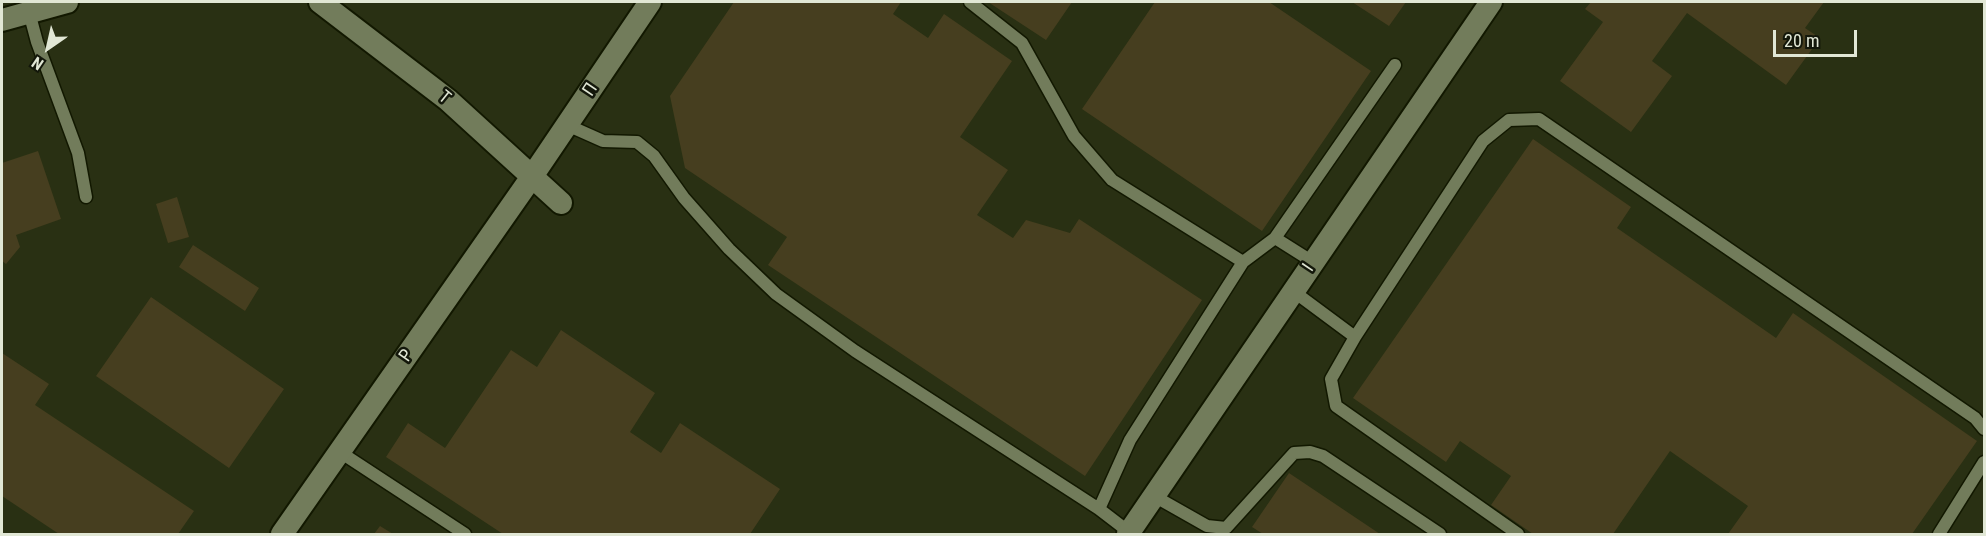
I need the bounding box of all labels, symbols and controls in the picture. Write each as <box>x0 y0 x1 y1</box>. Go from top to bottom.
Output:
north arrow <box>18 18 78 78</box>
scale bar <box>1776 18 1860 56</box>
text: 20 m <box>1784 30 1819 51</box>
text: N <box>28 53 47 74</box>
street label: Π <box>579 79 603 101</box>
street label: Τ <box>434 87 454 109</box>
street label: Ι <box>1299 260 1319 276</box>
street label: Ρ <box>395 346 419 366</box>

